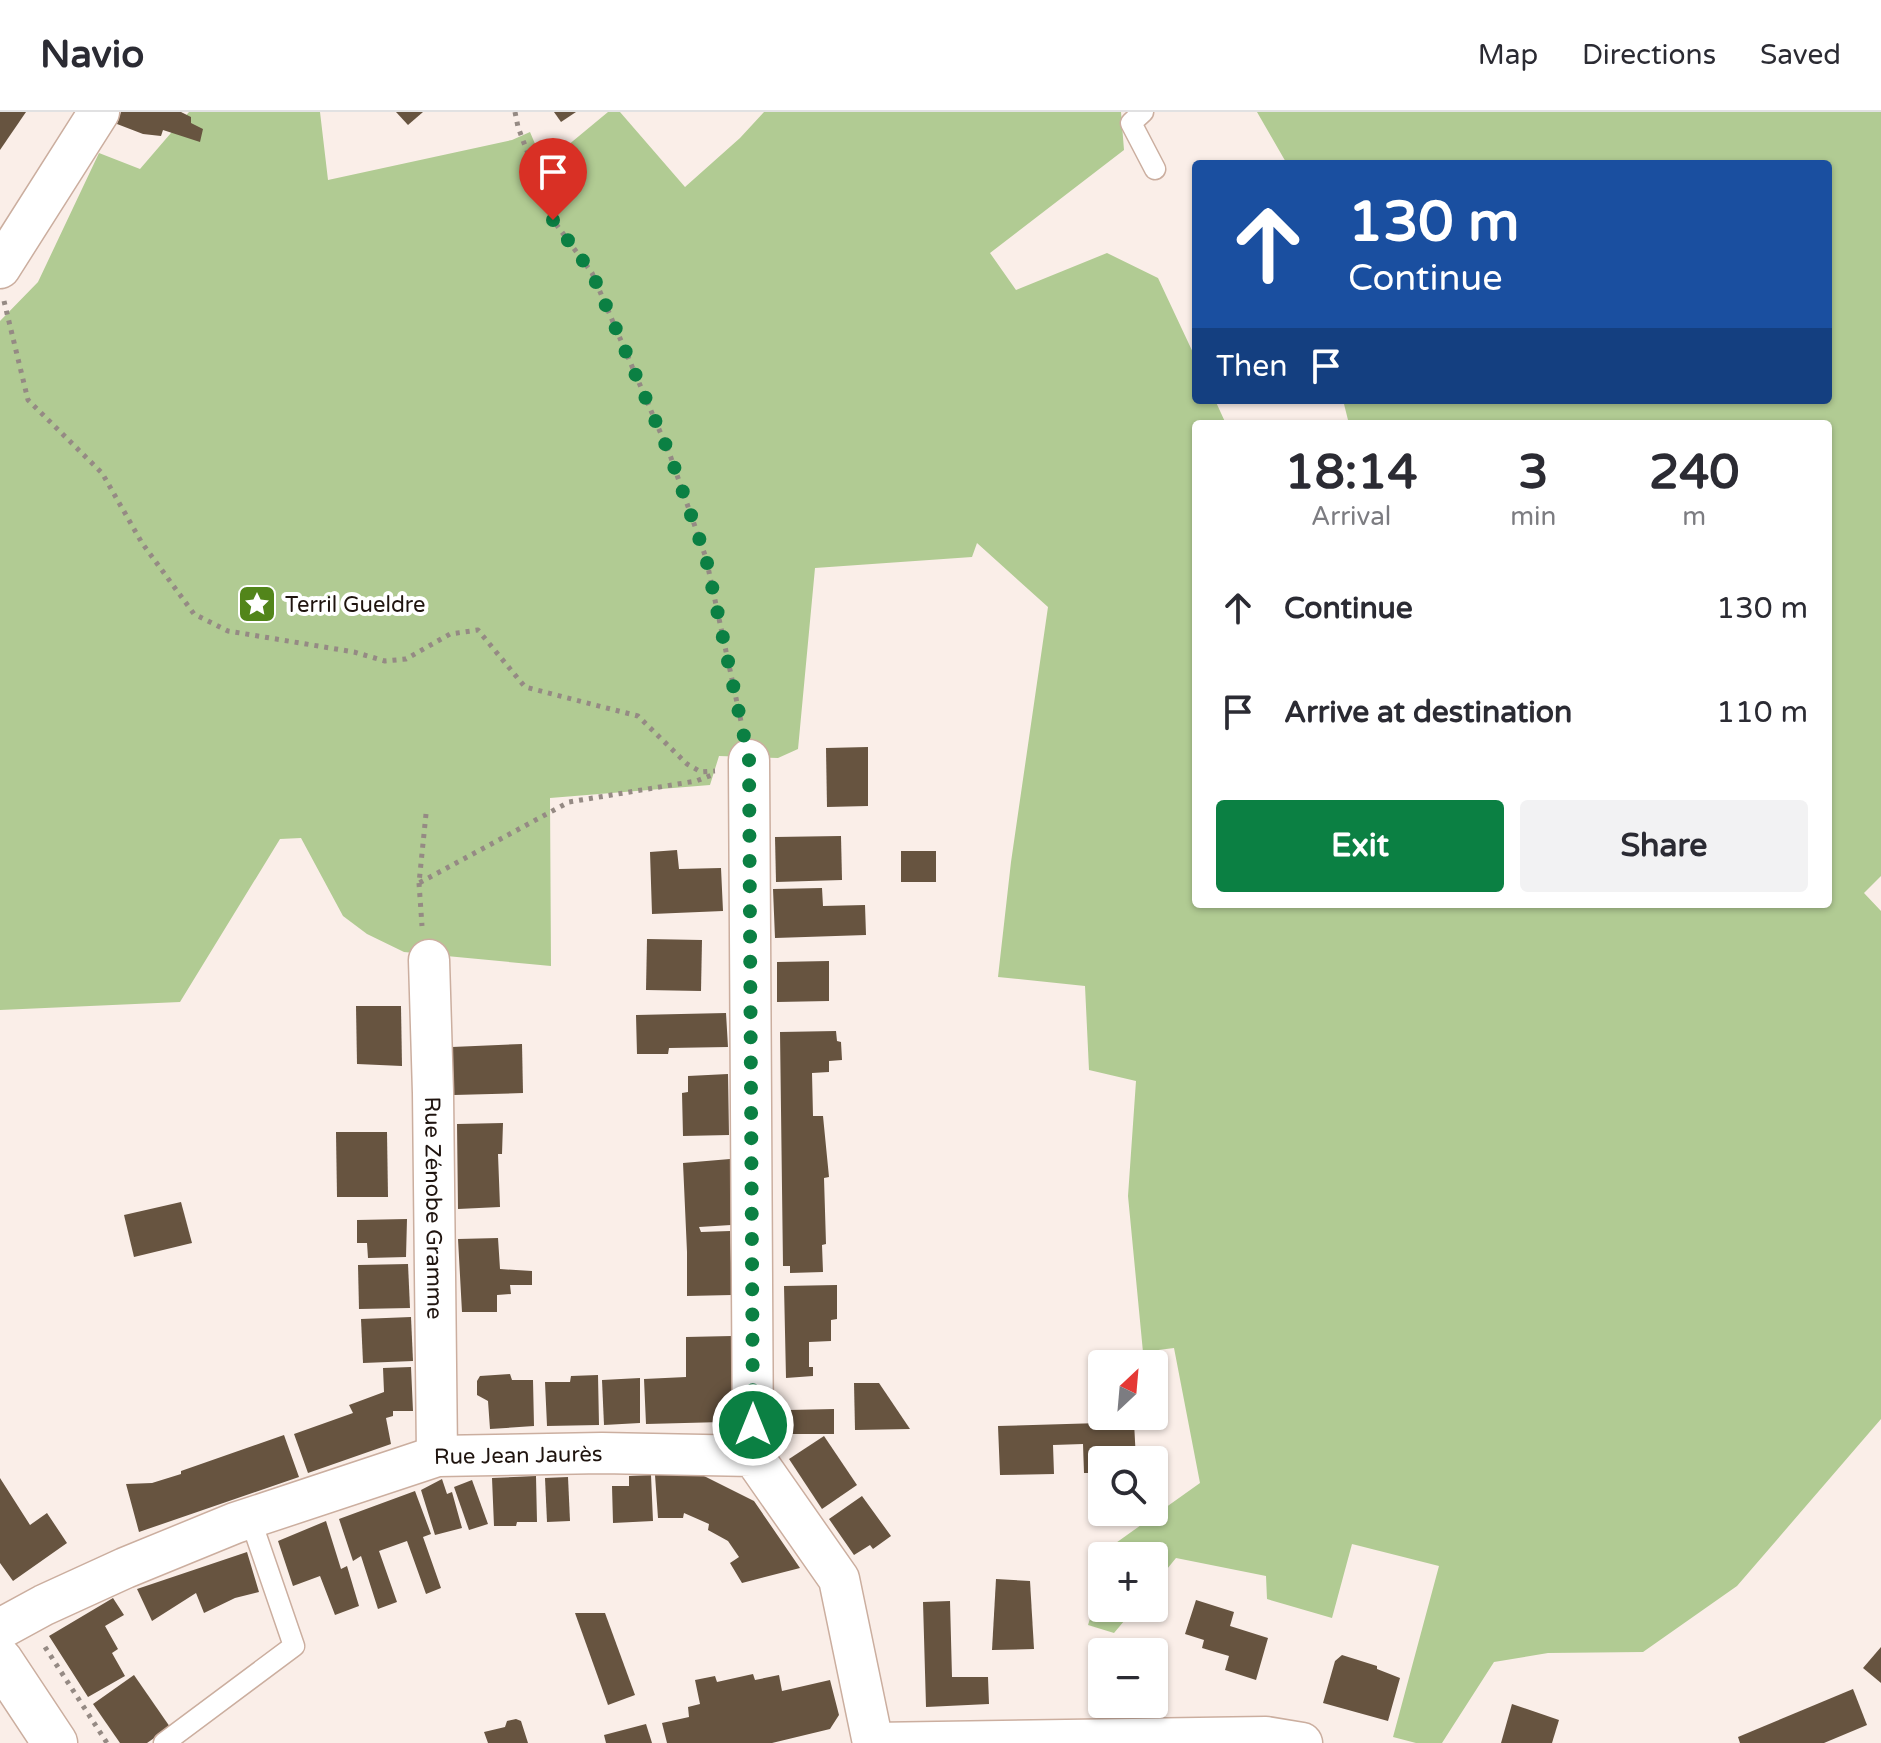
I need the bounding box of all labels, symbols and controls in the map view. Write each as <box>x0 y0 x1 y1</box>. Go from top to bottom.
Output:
text: Navio <box>40 32 144 78</box>
text: Map <box>1478 38 1538 72</box>
text: Directions <box>1582 38 1716 72</box>
text: Saved <box>1760 38 1841 72</box>
pin <box>519 138 587 220</box>
icon: arrive <box>531 150 575 194</box>
text: 130 m <box>1348 189 1519 256</box>
icon: ahead <box>1216 192 1320 296</box>
text: Continue <box>1348 257 1503 300</box>
icon: arrive <box>1304 344 1348 388</box>
text: Then <box>1216 348 1288 385</box>
text: 18:14 <box>1285 444 1418 502</box>
text: 3 <box>1518 444 1548 502</box>
text: 240 <box>1649 444 1739 502</box>
text: Arrival <box>1311 501 1391 532</box>
text: min <box>1510 501 1556 532</box>
text: m <box>1682 501 1706 532</box>
place icon: Terril Gueldre <box>236 583 278 625</box>
icon: ahead <box>1216 586 1260 630</box>
text: Continue <box>1284 590 1413 627</box>
text: 130 m <box>1716 590 1808 627</box>
place label: Terril Gueldre <box>285 592 425 618</box>
icon: arrive <box>1216 690 1260 734</box>
text: Arrive at destination <box>1284 694 1572 731</box>
text: 110 m <box>1716 694 1808 731</box>
button: Exit <box>1216 800 1504 892</box>
button: Share <box>1520 800 1808 892</box>
street label: Rue Zénobe Gramme <box>419 1096 447 1320</box>
north arrow <box>1088 1350 1168 1430</box>
map controls <box>1088 1350 1168 1718</box>
position arrow <box>711 1383 795 1467</box>
street label: Rue Jean Jaurès <box>434 1441 603 1470</box>
button: search <box>1088 1446 1168 1526</box>
button: + <box>1088 1542 1168 1622</box>
button: − <box>1088 1638 1168 1718</box>

